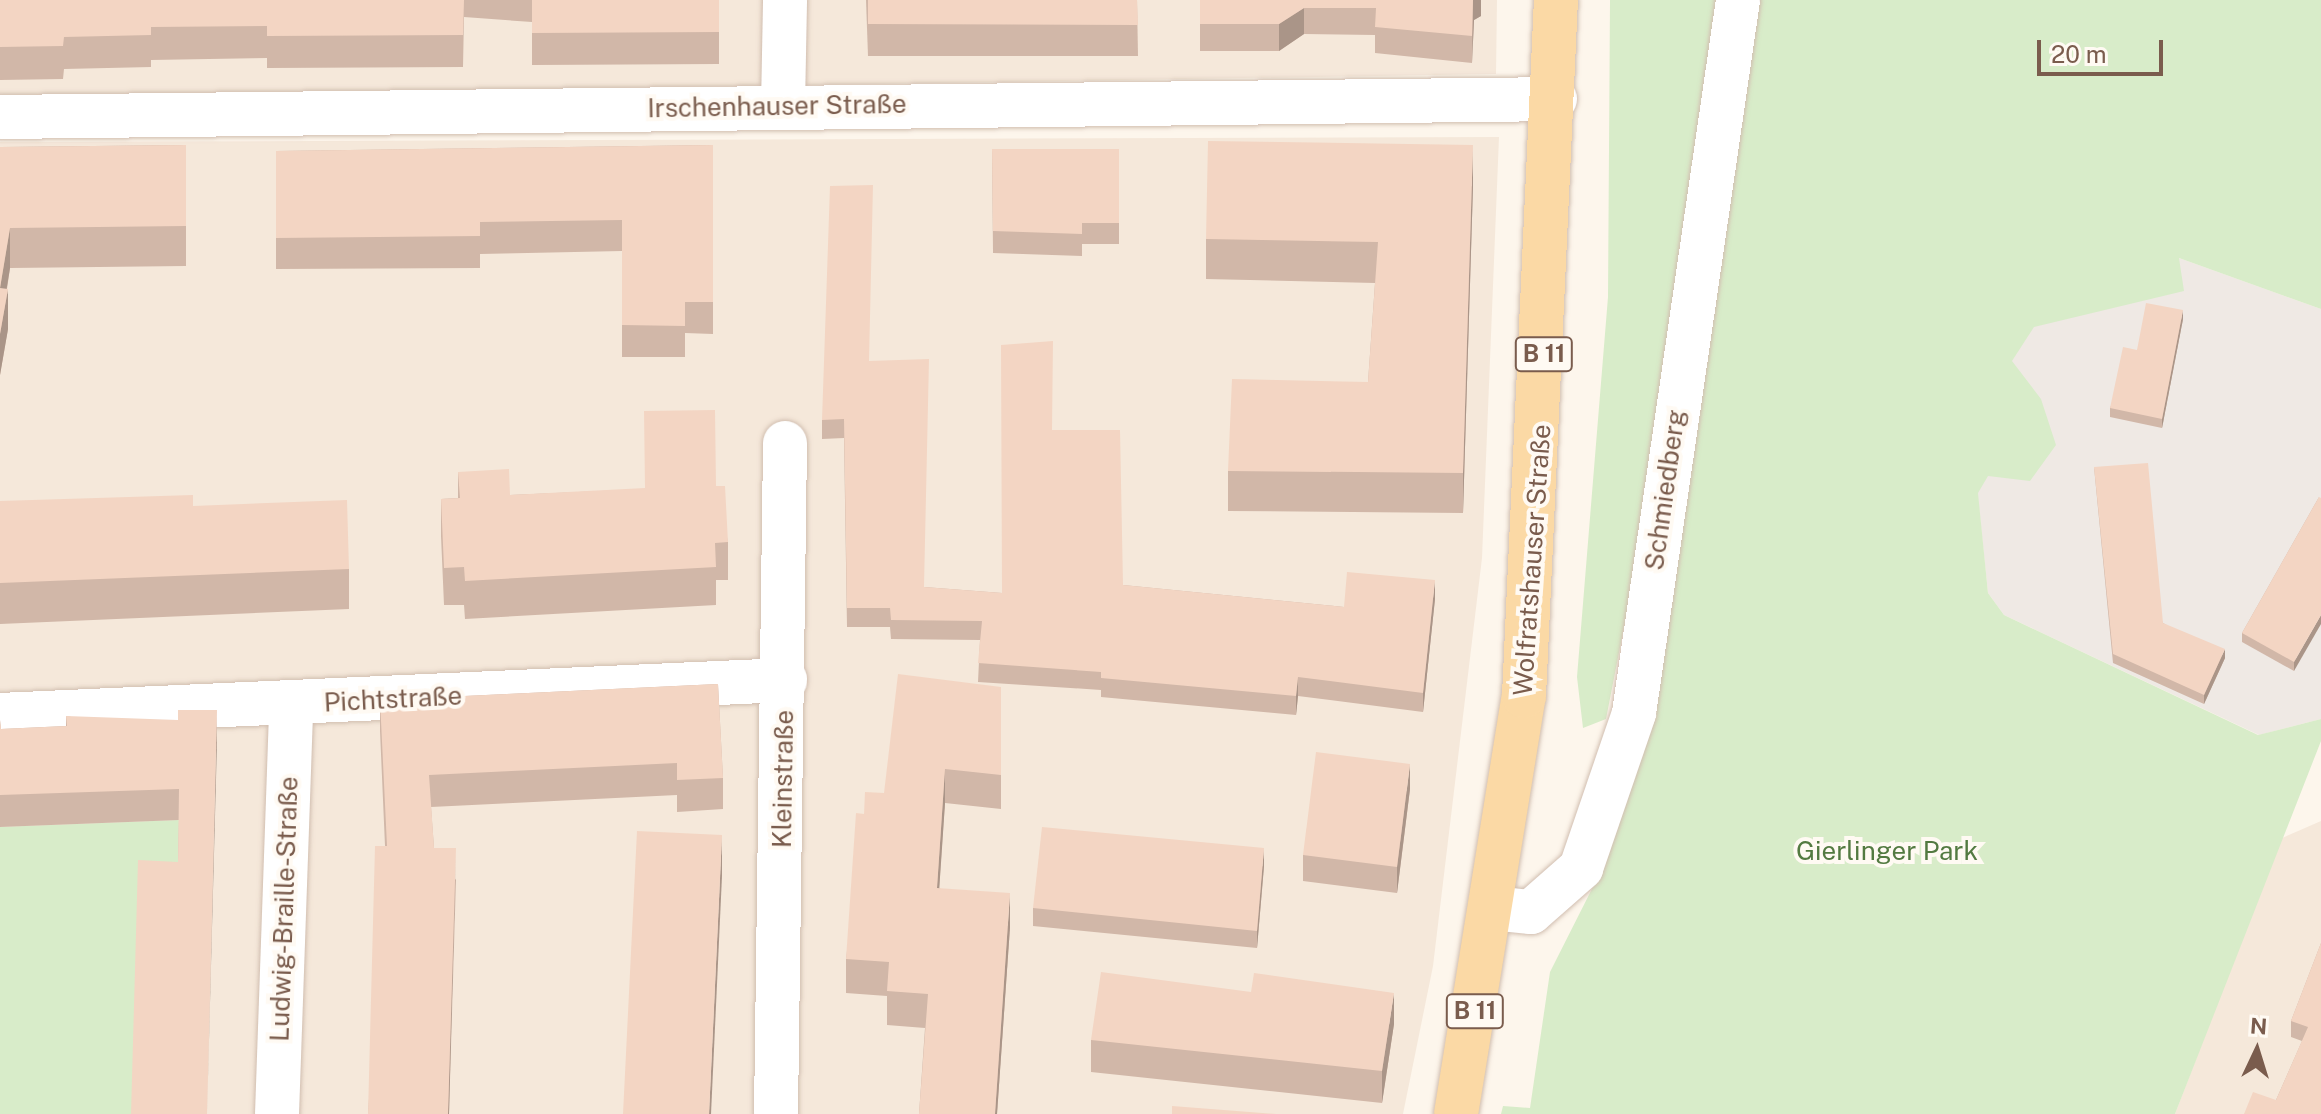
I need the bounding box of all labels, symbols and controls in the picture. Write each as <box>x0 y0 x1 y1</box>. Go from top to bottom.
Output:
scale bar <box>2041 24 2167 74</box>
text: 20 m <box>2051 40 2107 68</box>
street label: Irschenhauser Straße <box>647 88 907 124</box>
road number: B 11 <box>1514 334 1574 374</box>
street label: Schmiedberg <box>1638 408 1692 572</box>
street label: Wolfratshauser Straße <box>1507 423 1557 697</box>
street label: Pichtstraße <box>323 680 463 718</box>
street label: Kleinstraße <box>766 710 800 848</box>
street label: Ludwig-Braille-Straße <box>264 776 304 1042</box>
park label: Gierlinger Park <box>1796 835 1978 867</box>
road number: B 11 <box>1445 991 1505 1031</box>
north arrow <box>2217 1010 2297 1090</box>
text: N <box>2249 1012 2268 1040</box>

